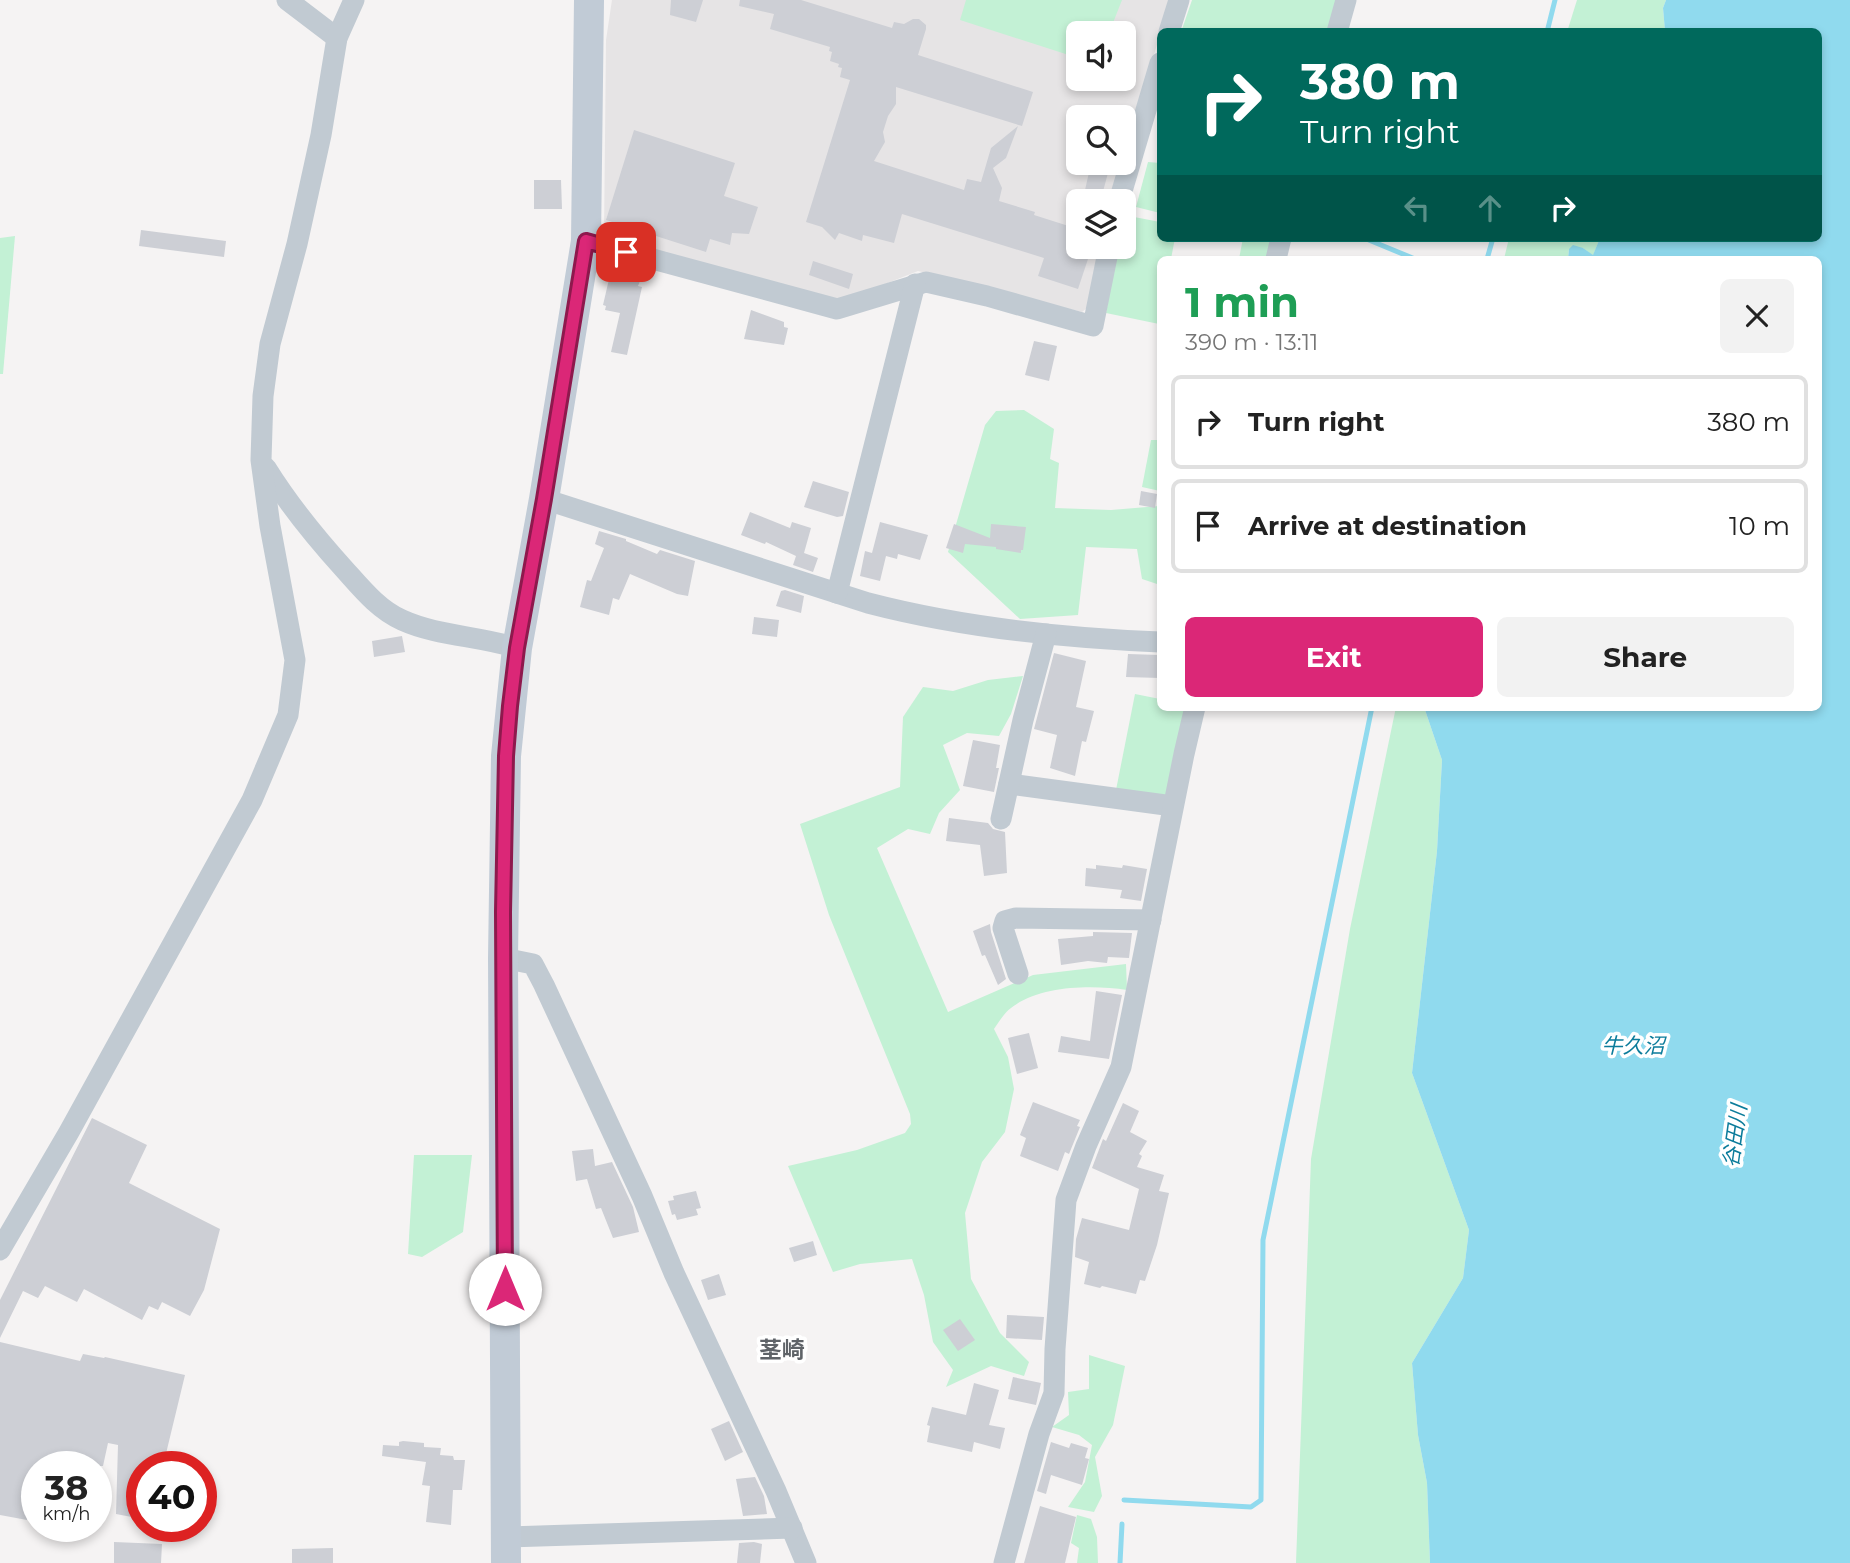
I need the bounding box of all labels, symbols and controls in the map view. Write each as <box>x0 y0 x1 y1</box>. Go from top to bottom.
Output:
map controls <box>1066 21 1136 259</box>
button: sound <box>1066 21 1136 91</box>
text: 380 m <box>1300 52 1460 111</box>
icon: right <box>1185 56 1276 147</box>
button: search <box>1066 105 1136 175</box>
text: Turn right <box>1300 112 1460 151</box>
button: layers <box>1066 189 1136 259</box>
icon: left <box>1398 189 1436 227</box>
icon: ahead <box>1471 189 1509 227</box>
icon: right <box>1544 189 1582 227</box>
pin <box>596 222 656 282</box>
icon: arrive <box>607 233 645 271</box>
text: 1 min <box>1185 276 1299 328</box>
button: close <box>1720 279 1794 353</box>
text: 390 m · 13:11 <box>1185 328 1318 356</box>
icon: right <box>1189 403 1227 441</box>
text: Turn right <box>1248 406 1384 438</box>
text: 380 m <box>1707 406 1790 438</box>
icon: arrive <box>1189 507 1227 545</box>
text: Arrive at destination <box>1248 510 1527 542</box>
text: 10 m <box>1729 510 1790 542</box>
button: Exit <box>1185 617 1483 697</box>
button: Share <box>1497 617 1794 697</box>
water label: 牛久沼 <box>1602 1033 1667 1058</box>
water label: 谷田川 <box>1718 1101 1752 1169</box>
position arrow <box>468 1252 542 1326</box>
district label: 茎崎 <box>759 1336 805 1364</box>
speed limit sign: 40 <box>126 1451 217 1542</box>
text: 38 <box>45 1466 88 1509</box>
text: km/h <box>42 1503 91 1525</box>

